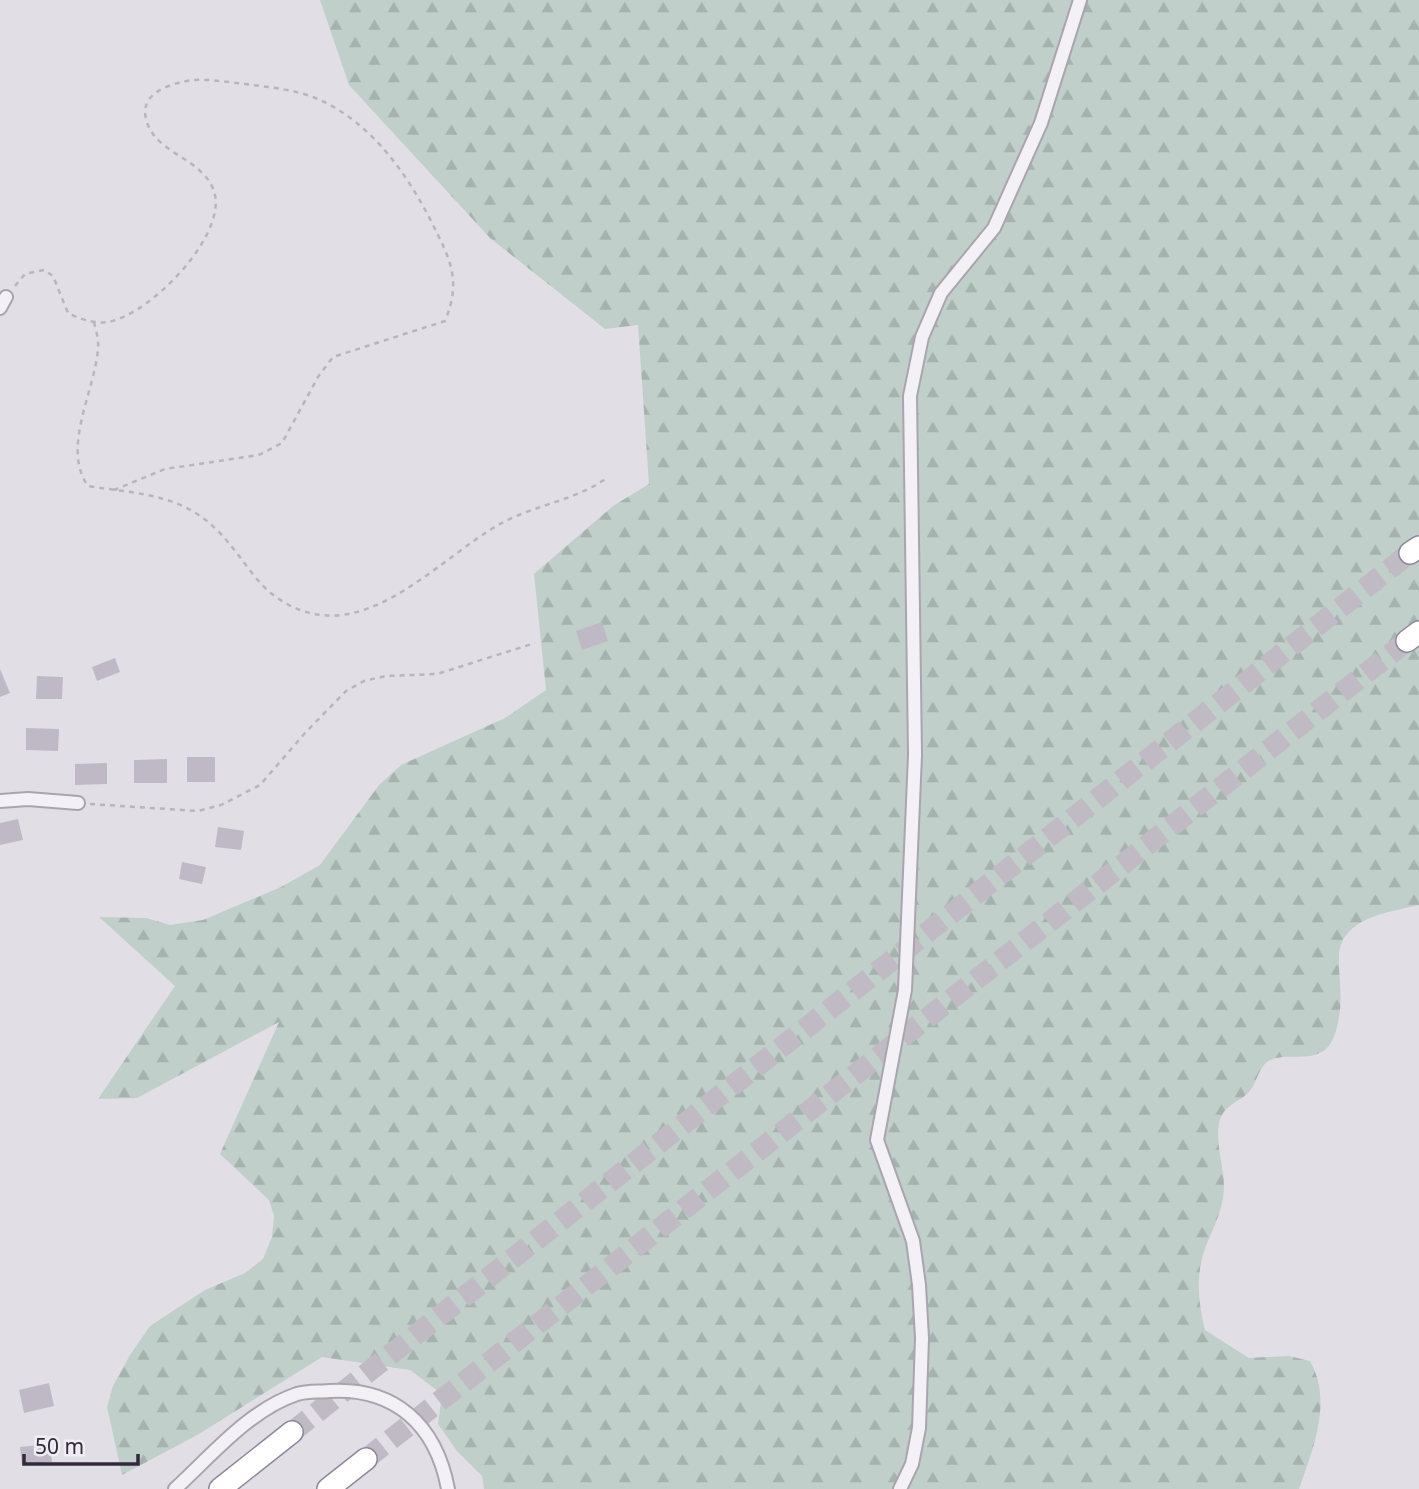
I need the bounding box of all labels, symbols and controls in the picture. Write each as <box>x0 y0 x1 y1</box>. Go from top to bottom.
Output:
scale bar <box>24 1422 138 1466</box>
text: 50 m <box>35 1432 84 1460</box>

